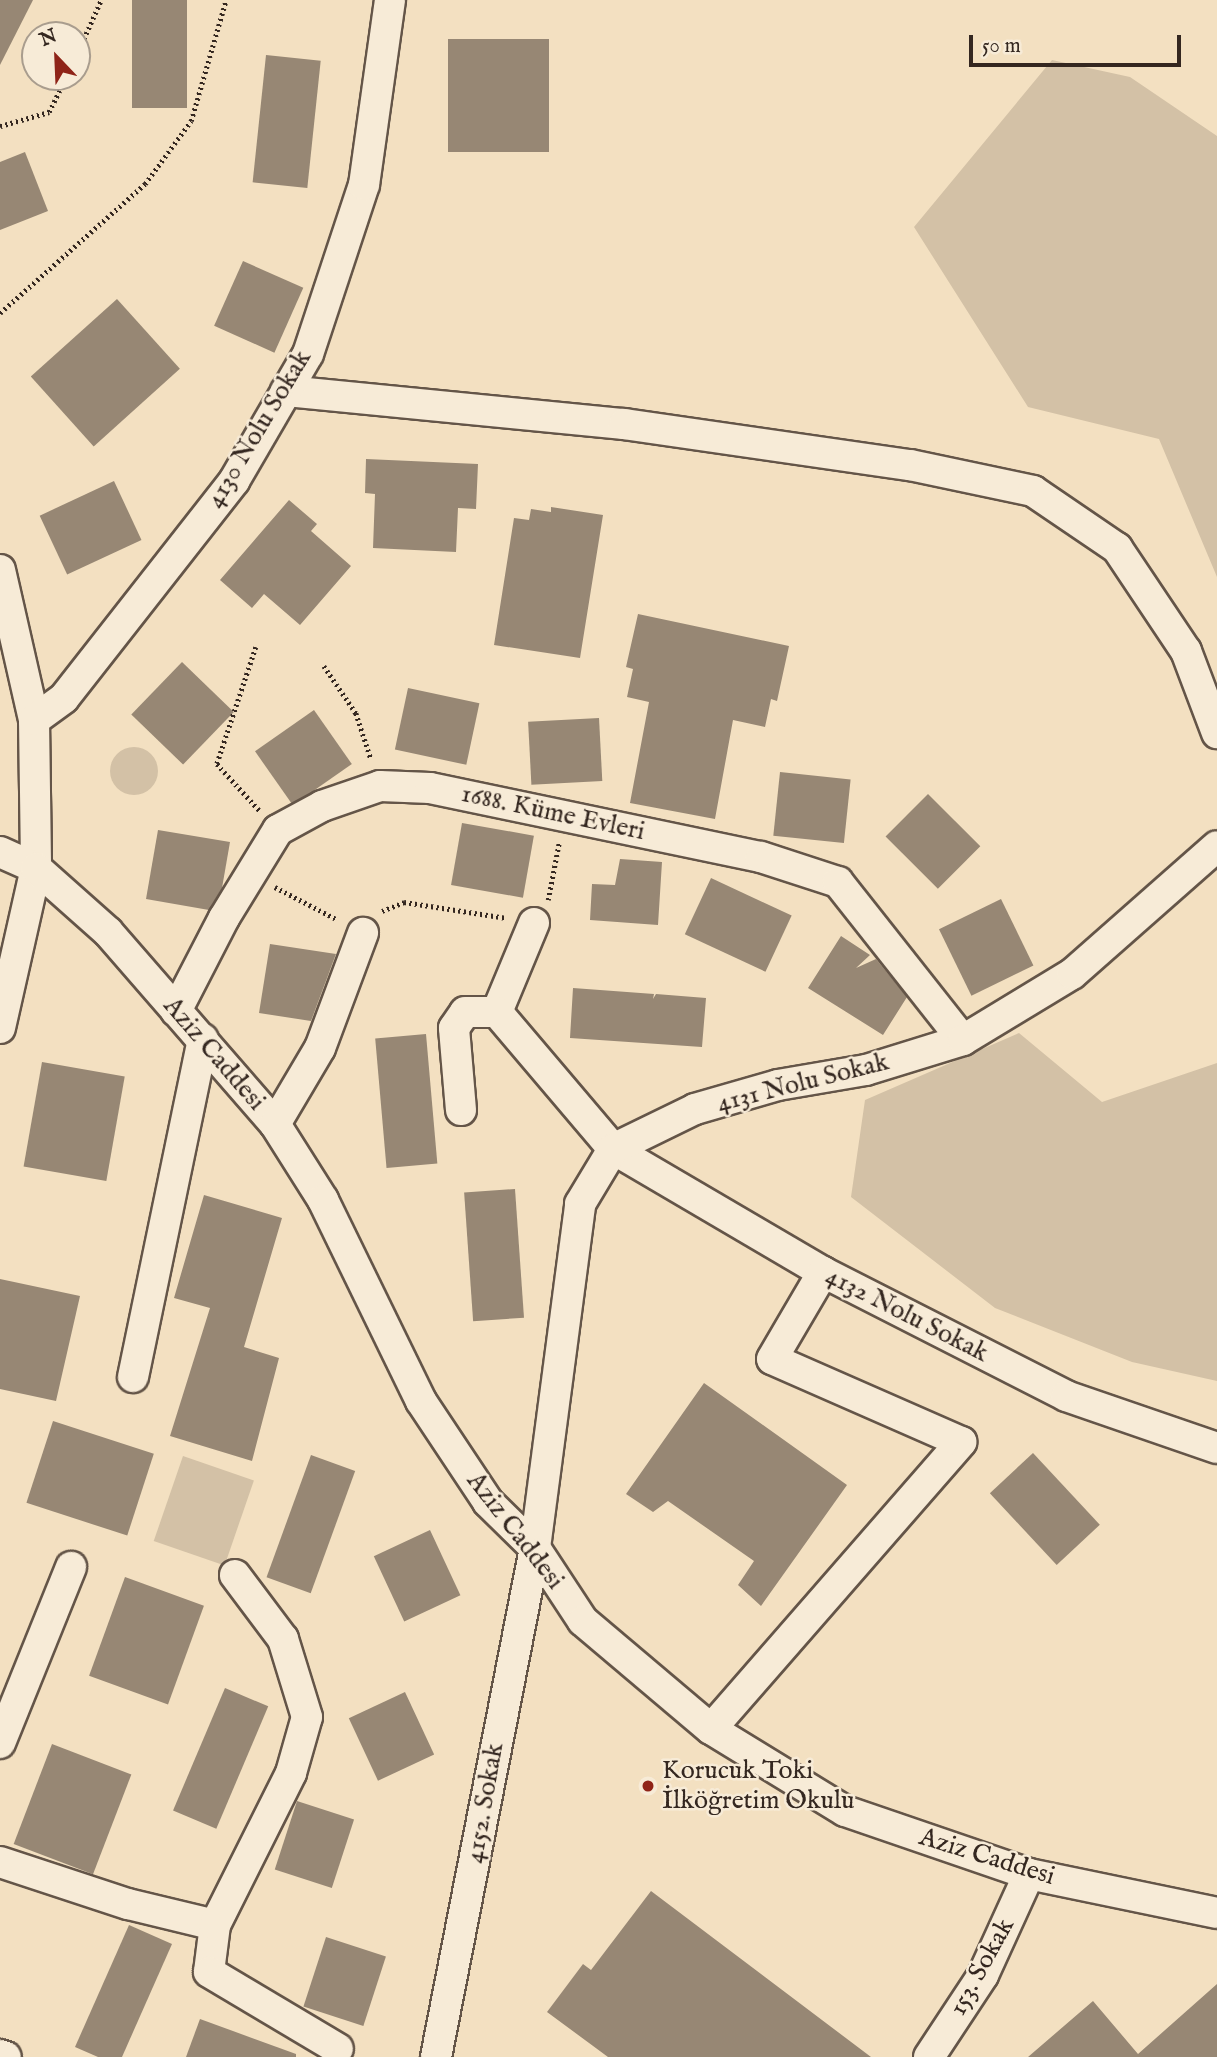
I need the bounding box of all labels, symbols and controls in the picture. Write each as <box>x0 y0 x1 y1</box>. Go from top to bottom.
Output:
north arrow <box>21 21 91 91</box>
scale bar <box>972 21 1184 65</box>
text: N <box>36 24 61 53</box>
text: 50 m <box>982 33 1021 60</box>
street label: 4130 Nolu Sokak <box>200 344 318 514</box>
street label: 1688. Küme Evleri <box>458 778 648 848</box>
street label: Aziz Caddesi <box>156 991 272 1117</box>
street label: 4131 Nolu Sokak <box>714 1047 892 1119</box>
street label: 4132 Nolu Sokak <box>821 1261 993 1369</box>
street label: Aziz Caddesi <box>460 1466 570 1596</box>
street label: 4152. Sokak <box>459 1740 511 1866</box>
place label: Korucuk Toki İlköğretim Okulu <box>662 1755 855 1816</box>
marker: Korucuk Toki İlköğretim Okulu <box>640 1778 656 1794</box>
street label: Aziz Caddesi <box>916 1822 1058 1892</box>
street label: 153. Sokak <box>943 1913 1021 2021</box>

